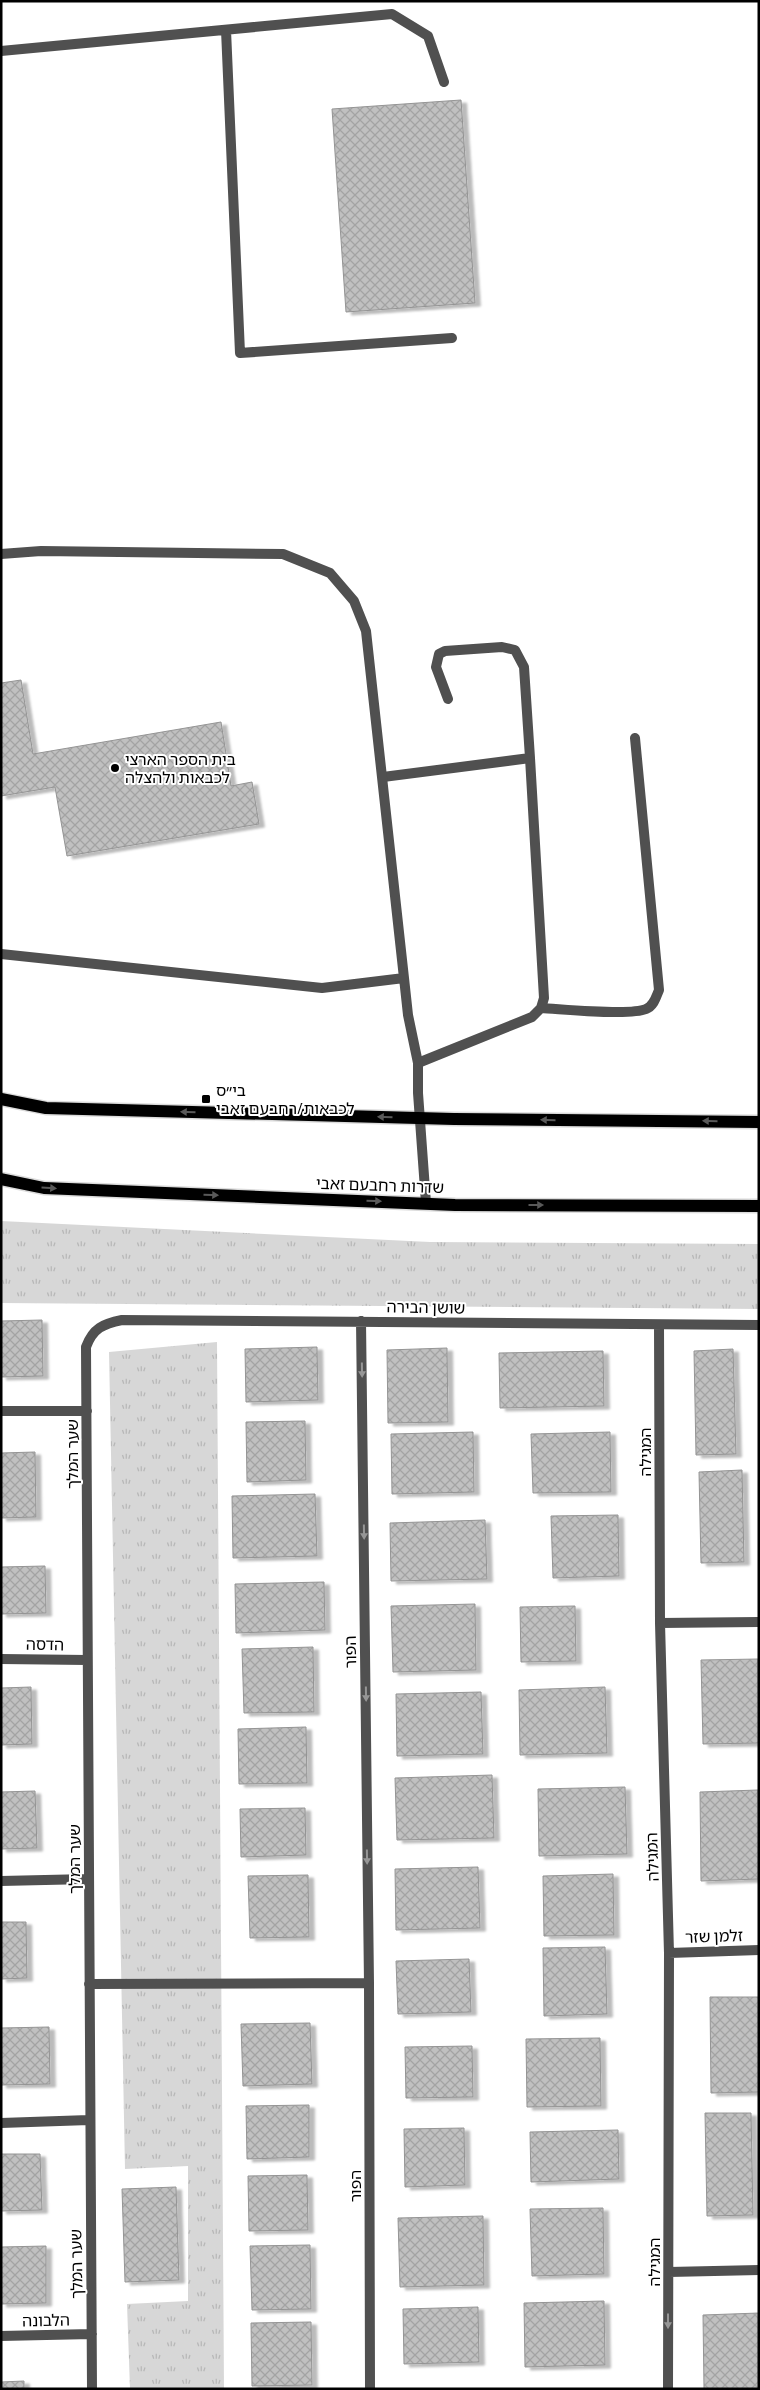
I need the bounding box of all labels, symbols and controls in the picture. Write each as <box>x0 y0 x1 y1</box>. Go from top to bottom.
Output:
place label: בית הספר הארצי לכבאות ולהצלה <box>125 749 236 786</box>
marker: בית הספר הארצי לכבאות ולהצלה <box>109 762 121 774</box>
place label: בי״ס לכבאות/רחבעם זאבי <box>216 1080 355 1117</box>
marker: בי״ס לכבאות/רחבעם זאבי <box>200 1093 212 1105</box>
one-way arrow <box>179 1108 195 1116</box>
one-way arrow <box>377 1113 393 1121</box>
one-way arrow <box>539 1116 555 1124</box>
one-way arrow <box>702 1117 718 1125</box>
street label: שדרות רחבעם זאבי <box>316 1173 444 1196</box>
one-way arrow <box>41 1184 57 1192</box>
one-way arrow <box>204 1191 220 1199</box>
one-way arrow <box>366 1197 382 1205</box>
one-way arrow <box>529 1201 545 1209</box>
street label: שושן הבירה <box>387 1296 465 1317</box>
one-way arrow <box>358 1362 366 1378</box>
street label: שער המלך <box>62 1419 81 1489</box>
street label: המגילה <box>635 1427 654 1477</box>
one-way arrow <box>360 1524 368 1540</box>
street label: הדסה <box>26 1634 64 1653</box>
street label: הפור <box>340 1636 359 1669</box>
one-way arrow <box>362 1687 370 1703</box>
street label: שער המלך <box>64 1824 83 1894</box>
street label: המגילה <box>641 1832 662 1882</box>
one-way arrow <box>363 1849 371 1865</box>
street label: זלמן שזר <box>685 1925 743 1946</box>
street label: הפור <box>345 2170 364 2202</box>
street label: שער המלך <box>65 2229 86 2299</box>
street label: המגילה <box>644 2237 663 2287</box>
street label: הלבונה <box>22 2310 70 2329</box>
one-way arrow <box>664 2313 672 2329</box>

